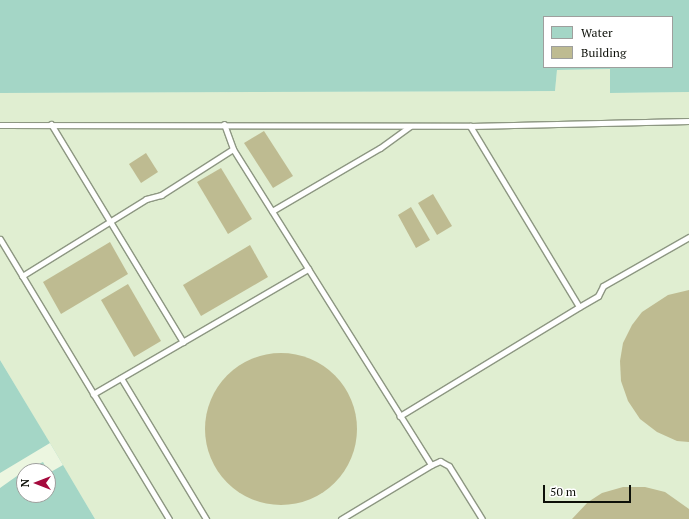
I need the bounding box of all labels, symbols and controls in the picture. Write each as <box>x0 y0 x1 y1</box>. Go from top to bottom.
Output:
legend <box>543 16 673 68</box>
text: Water <box>581 25 613 40</box>
text: Building <box>581 45 626 60</box>
north arrow <box>16 463 56 503</box>
scale bar <box>545 477 633 503</box>
text: N <box>18 479 32 487</box>
text: 50 m <box>550 484 576 499</box>

